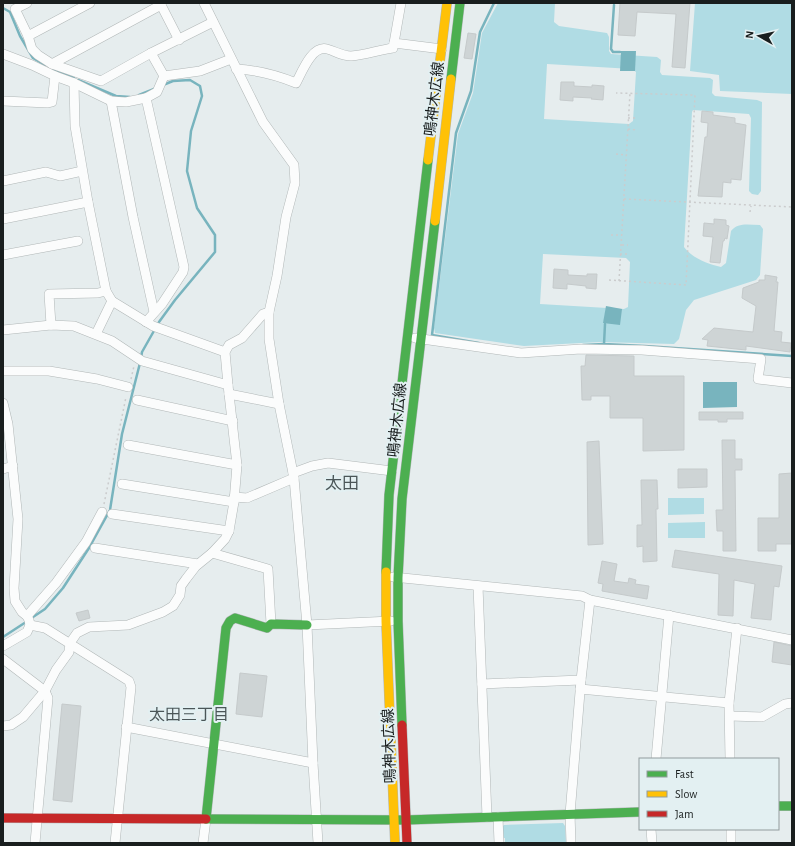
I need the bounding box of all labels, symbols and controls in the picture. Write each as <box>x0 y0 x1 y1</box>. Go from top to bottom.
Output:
north arrow <box>739 16 779 56</box>
text: N <box>744 30 756 39</box>
street label: 鳴神木広線 <box>421 61 447 137</box>
street label: 鳴神木広線 <box>385 382 409 458</box>
district label: 太田 <box>325 475 359 492</box>
district label: 太田三丁目 <box>149 707 229 723</box>
street label: 鳴神木広線 <box>380 708 398 784</box>
legend <box>639 758 779 830</box>
text: Fast <box>675 768 694 780</box>
text: Slow <box>675 788 697 800</box>
text: Jam <box>675 808 694 820</box>

